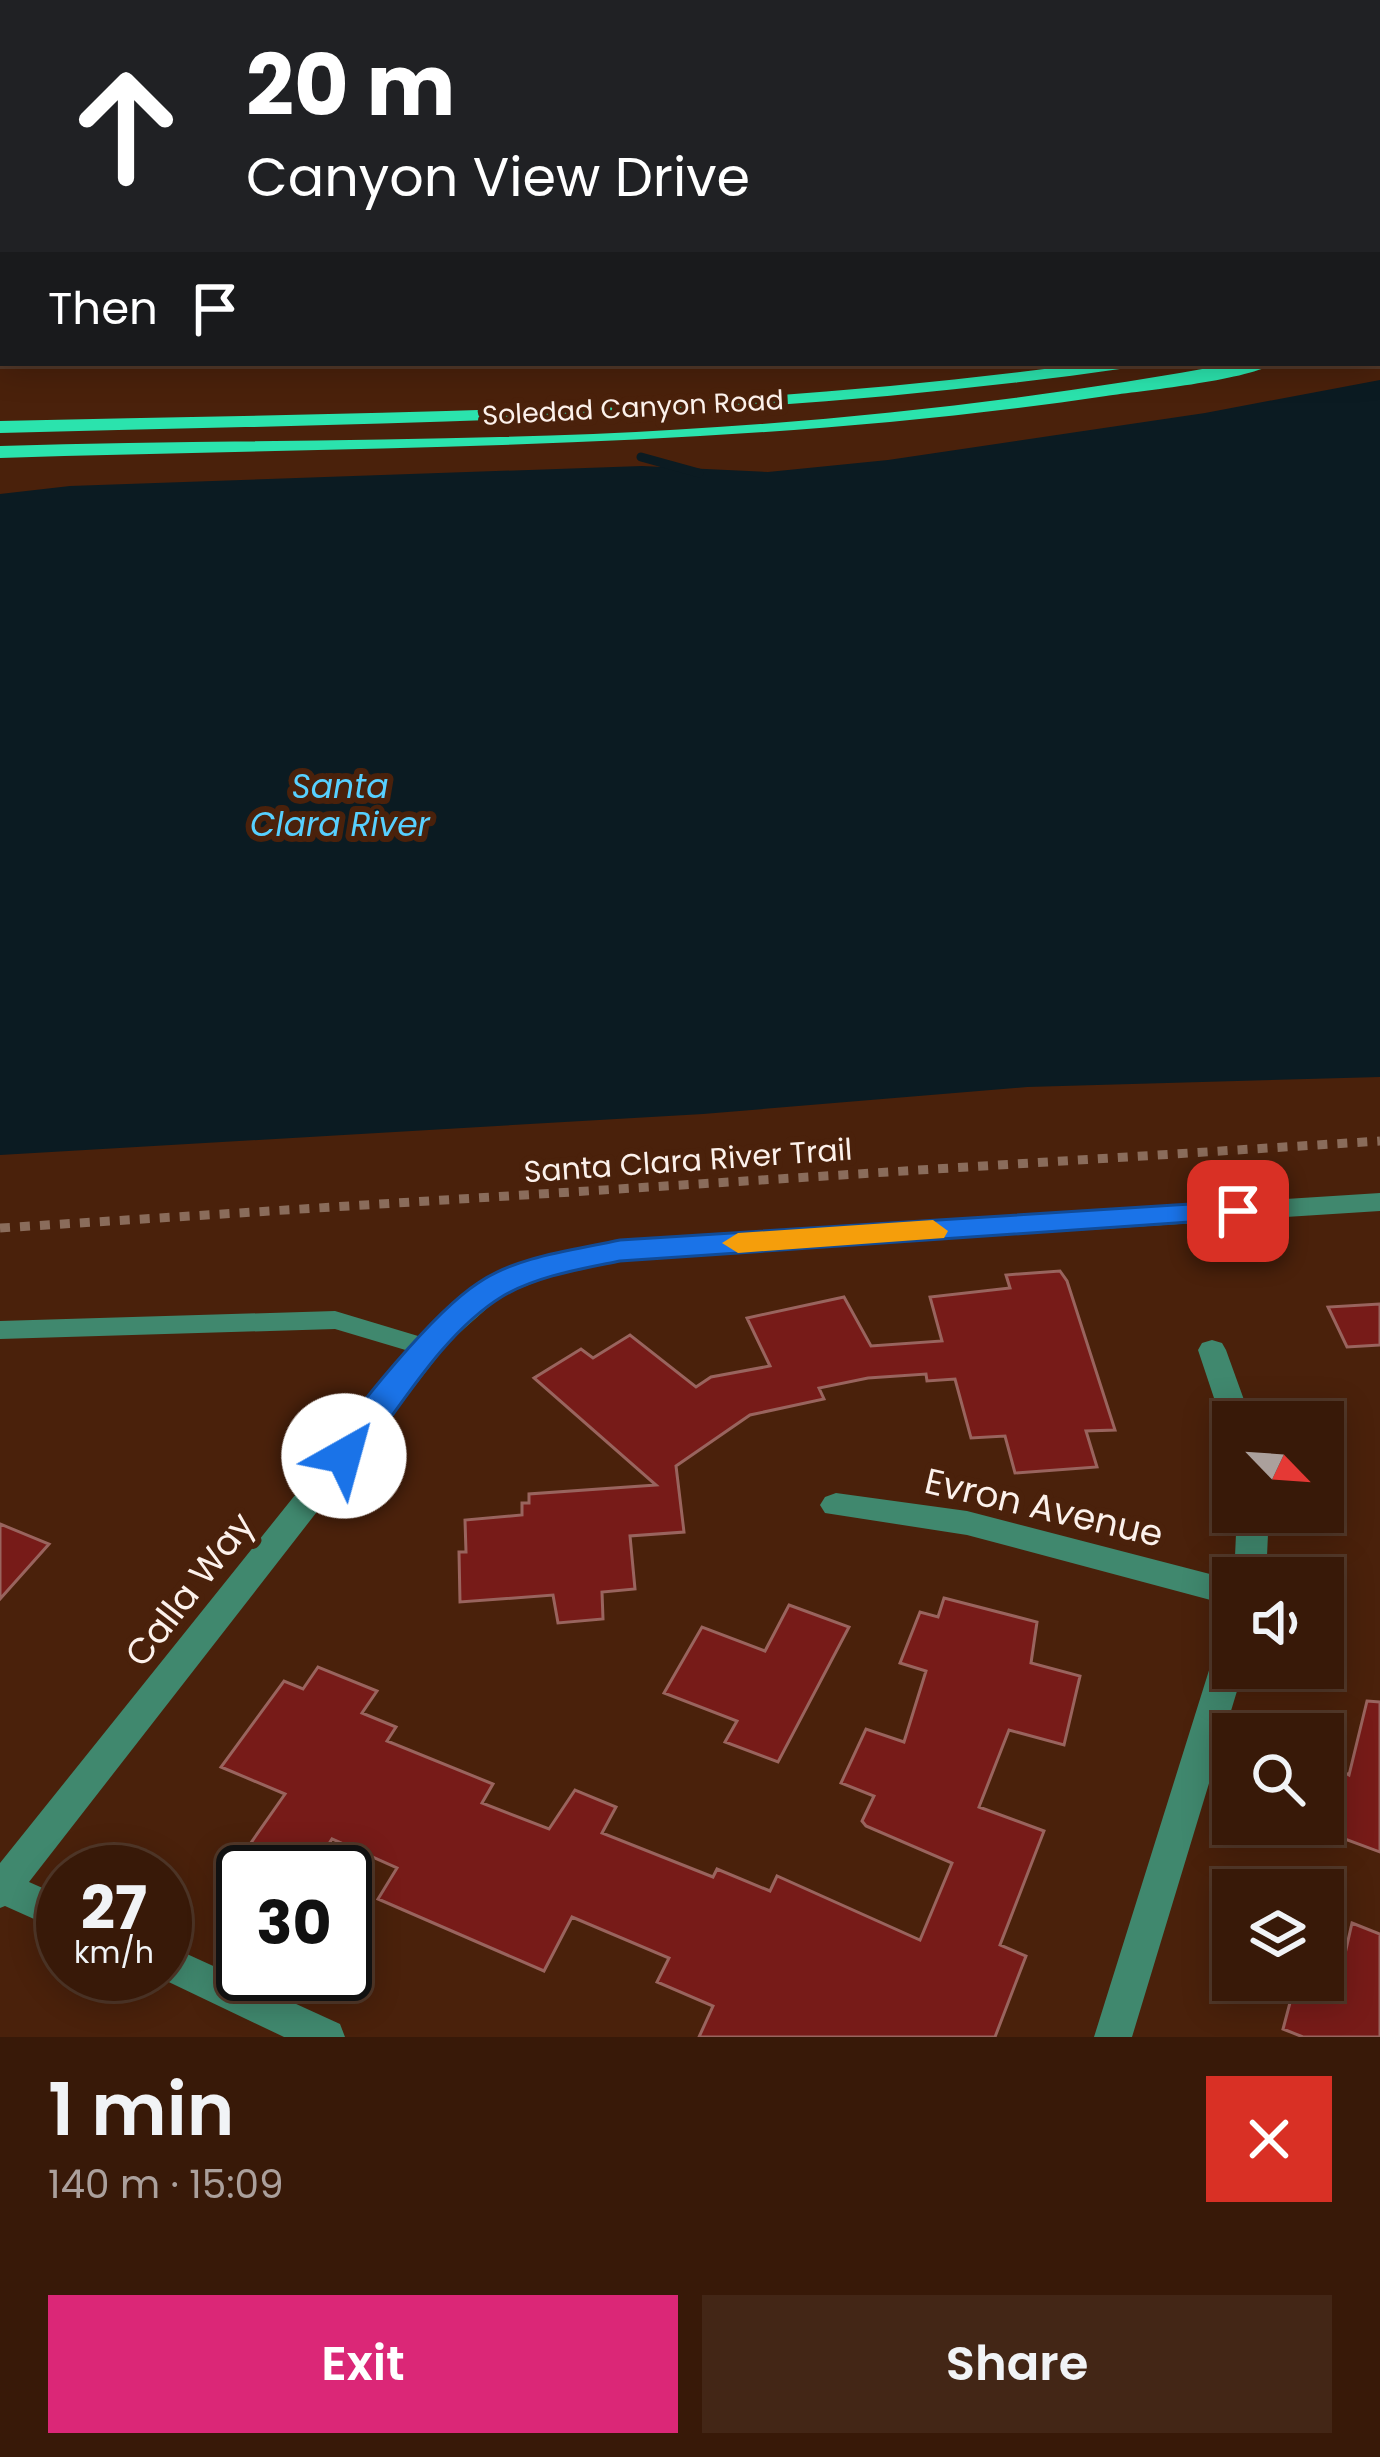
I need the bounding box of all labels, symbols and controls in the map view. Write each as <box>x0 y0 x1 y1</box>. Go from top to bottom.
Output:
text: 20 m <box>246 27 456 144</box>
icon: ahead <box>48 48 204 204</box>
text: Canyon View Drive <box>246 139 750 215</box>
icon: arrive <box>182 276 248 342</box>
text: Then <box>48 277 158 340</box>
street label: Soledad Canyon Road <box>481 381 785 434</box>
water label: Santa Clara River <box>250 763 431 848</box>
street label: Santa Clara River Trail <box>522 1128 854 1193</box>
pin <box>1187 1160 1289 1262</box>
icon: arrive <box>1205 1178 1271 1244</box>
position arrow <box>281 1393 407 1519</box>
north arrow <box>1212 1401 1344 1533</box>
map controls <box>1212 1401 1344 2001</box>
street label: Evron Avenue <box>920 1455 1168 1560</box>
street label: Calla Way <box>113 1501 266 1677</box>
button: sound <box>1212 1557 1344 1689</box>
button: search <box>1212 1713 1344 1845</box>
speed limit sign: 30 <box>216 1845 372 2001</box>
text: 27 <box>81 1866 147 1950</box>
button: layers <box>1212 1869 1344 2001</box>
text: km/h <box>74 1931 154 1974</box>
text: 1 min <box>48 2059 234 2160</box>
button: close <box>1206 2076 1332 2202</box>
text: 140 m · 15:09 <box>48 2157 284 2212</box>
button: Exit <box>48 2295 678 2433</box>
button: Share <box>702 2295 1332 2433</box>

